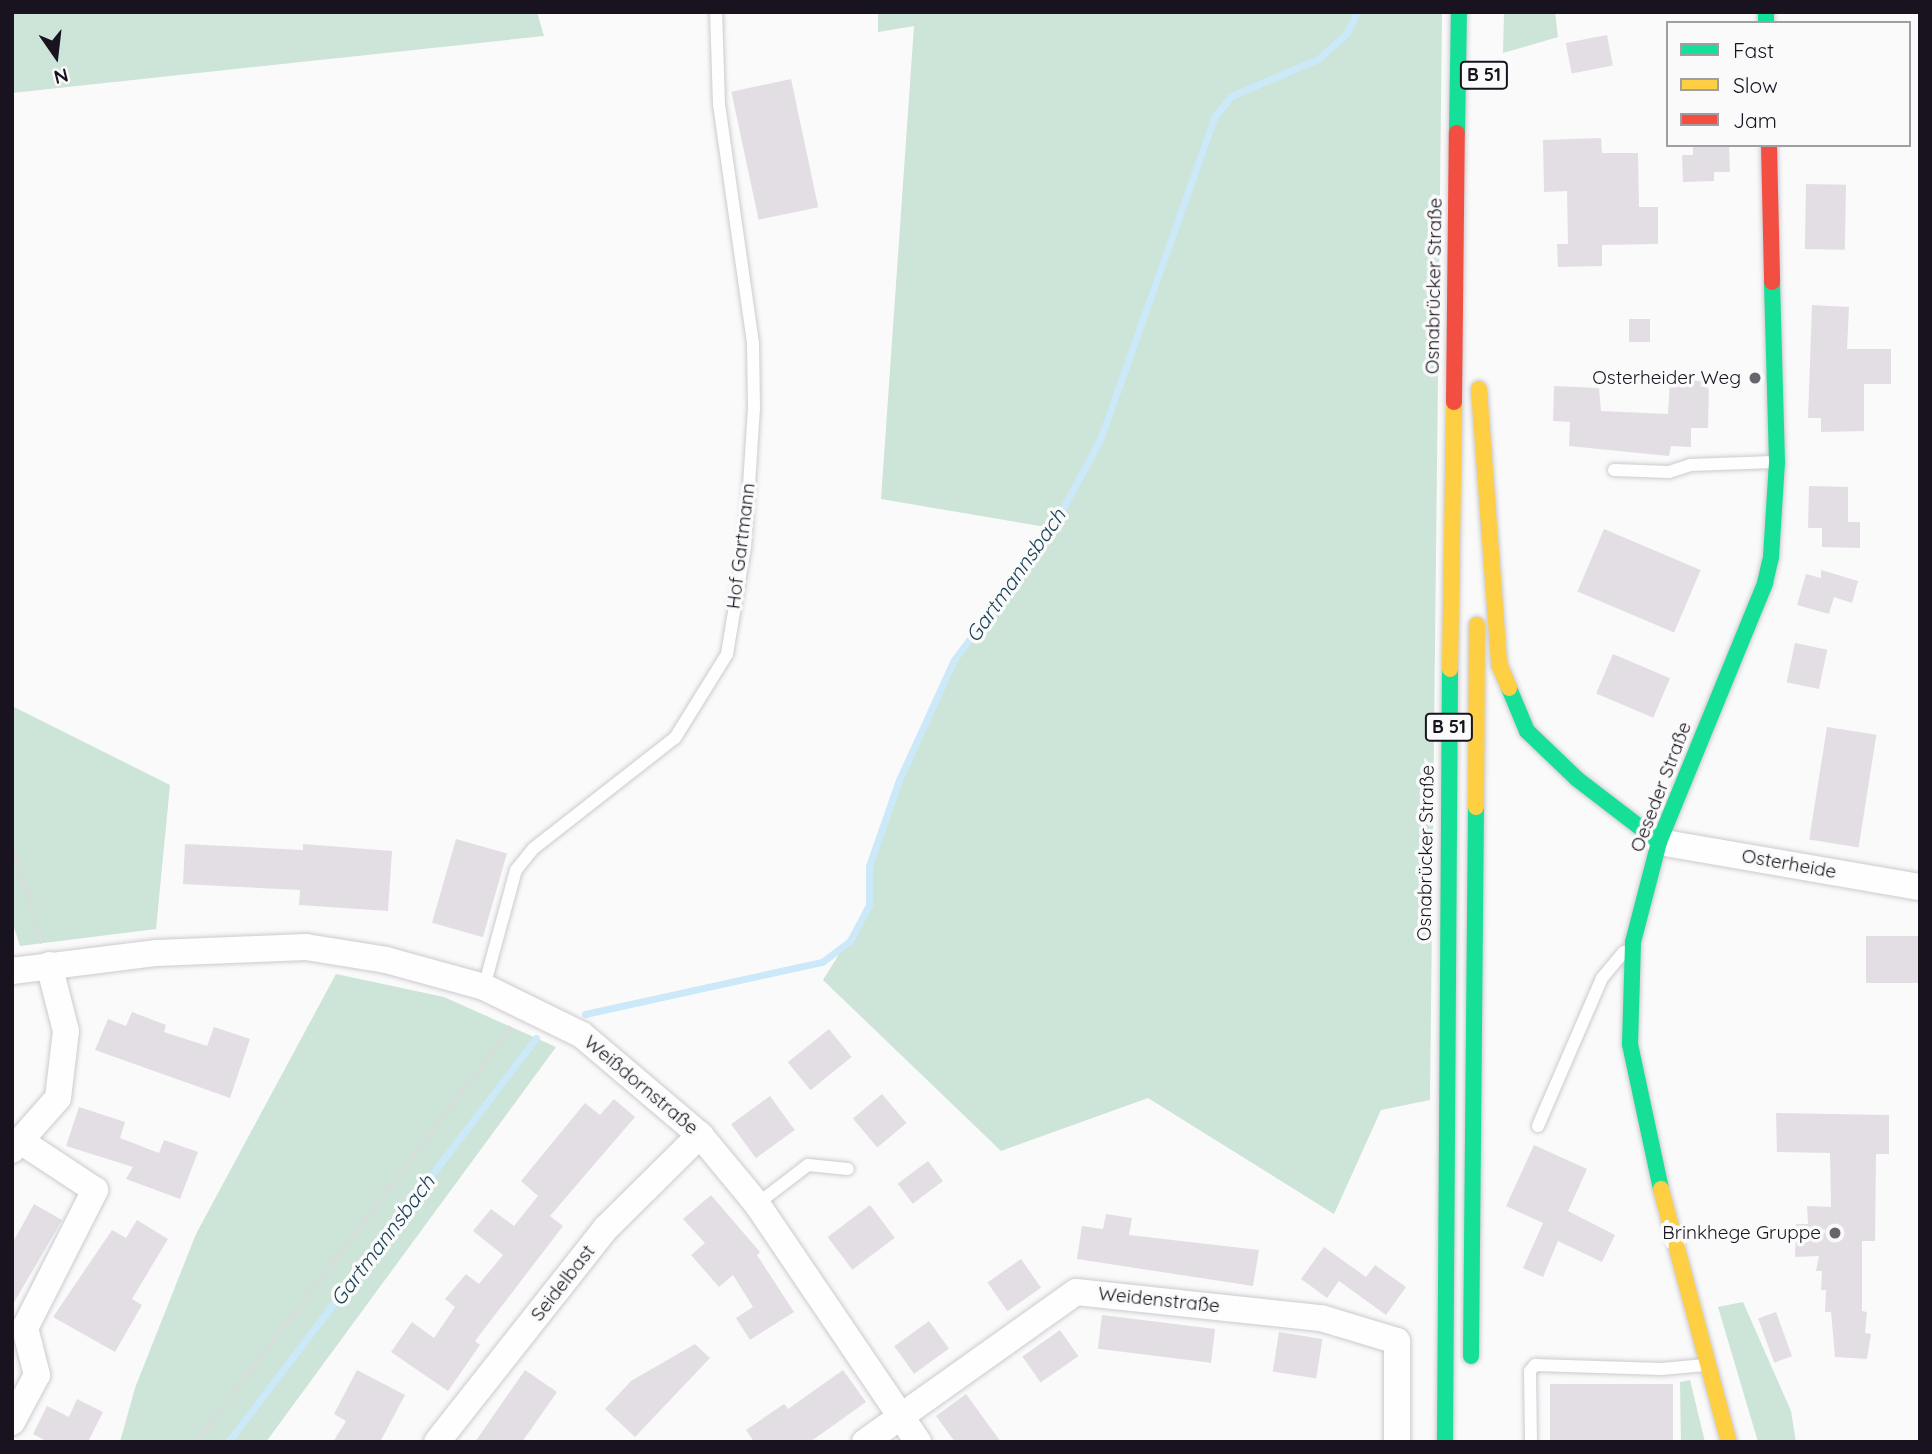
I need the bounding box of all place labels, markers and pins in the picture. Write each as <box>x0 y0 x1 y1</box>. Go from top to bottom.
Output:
place label: Osterheider Weg <box>1592 367 1741 389</box>
marker: Osterheider Weg <box>1747 370 1763 386</box>
place label: Brinkhege Gruppe <box>1662 1222 1821 1244</box>
marker: Brinkhege Gruppe <box>1827 1225 1843 1241</box>

